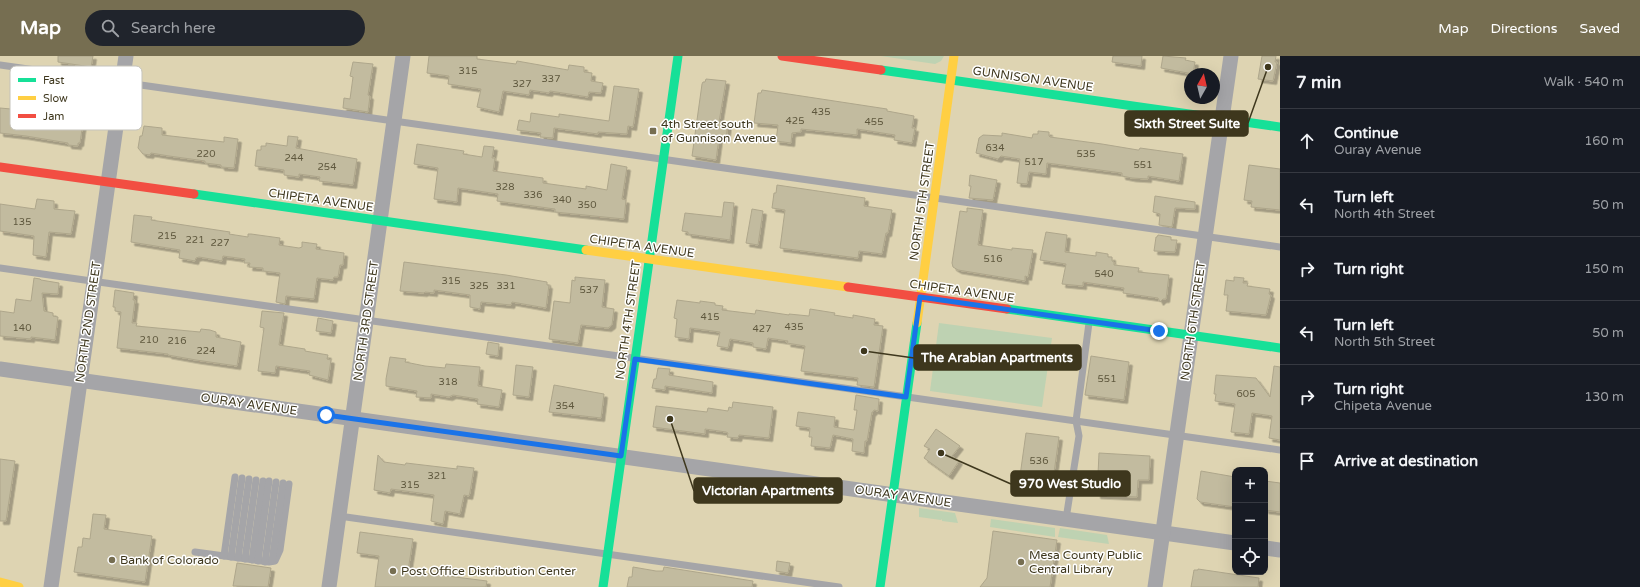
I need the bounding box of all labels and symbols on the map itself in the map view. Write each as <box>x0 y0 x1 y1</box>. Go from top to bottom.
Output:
street label: GUNNISON AVENUE <box>972 64 1095 94</box>
house number: 315 <box>459 65 477 77</box>
legend <box>10 66 142 130</box>
north arrow <box>1184 68 1220 104</box>
house number: 337 <box>542 73 560 85</box>
text: Fast <box>43 74 64 87</box>
house number: 327 <box>513 78 531 90</box>
text: Slow <box>43 92 68 105</box>
house number: 435 <box>812 106 830 118</box>
text: Jam <box>43 110 64 123</box>
callout: Sixth Street Suite <box>1125 111 1248 136</box>
house number: 425 <box>786 115 804 127</box>
house number: 455 <box>865 116 883 128</box>
text: Sixth Street Suite <box>1134 116 1241 132</box>
place label: 4th Street south of Gunnison Avenue <box>661 117 777 145</box>
marker: 4th Street south of Gunnison Avenue <box>648 126 658 136</box>
street label: NORTH 5TH STREET <box>907 140 937 261</box>
house number: 634 <box>986 142 1004 154</box>
house number: 220 <box>197 148 215 160</box>
house number: 535 <box>1077 148 1095 160</box>
house number: 244 <box>285 152 303 164</box>
house number: 517 <box>1025 156 1043 168</box>
house number: 551 <box>1134 159 1152 171</box>
house number: 254 <box>318 161 336 173</box>
house number: 328 <box>496 181 514 193</box>
street label: CHIPETA AVENUE <box>268 186 375 214</box>
house number: 336 <box>524 189 542 201</box>
house number: 340 <box>553 194 571 206</box>
house number: 350 <box>578 199 596 211</box>
house number: 135 <box>13 216 31 228</box>
house number: 215 <box>158 230 176 242</box>
street label: CHIPETA AVENUE <box>589 232 696 260</box>
house number: 221 <box>186 234 204 246</box>
house number: 227 <box>211 237 229 249</box>
house number: 516 <box>984 253 1002 265</box>
street label: NORTH 3RD STREET <box>351 259 381 382</box>
street label: NORTH 4TH STREET <box>613 259 643 380</box>
street label: NORTH 2ND STREET <box>73 260 104 383</box>
street label: NORTH 6TH STREET <box>1178 260 1208 381</box>
house number: 540 <box>1095 268 1113 280</box>
house number: 315 <box>442 275 460 287</box>
street label: CHIPETA AVENUE <box>909 277 1016 305</box>
house number: 325 <box>470 280 488 292</box>
house number: 331 <box>497 280 515 292</box>
house number: 537 <box>580 284 598 296</box>
house number: 415 <box>701 311 719 323</box>
house number: 435 <box>785 321 803 333</box>
house number: 140 <box>13 322 31 334</box>
route end <box>1150 322 1168 340</box>
house number: 427 <box>753 323 771 335</box>
house number: 210 <box>140 334 158 346</box>
house number: 216 <box>168 335 186 347</box>
house number: 224 <box>197 345 215 357</box>
callout: The Arabian Apartments <box>914 345 1081 370</box>
text: The Arabian Apartments <box>920 350 1073 366</box>
house number: 551 <box>1098 373 1116 385</box>
house number: 318 <box>439 376 457 388</box>
house number: 605 <box>1237 388 1255 400</box>
street label: OURAY AVENUE <box>200 390 298 418</box>
house number: 354 <box>556 400 574 412</box>
route start <box>317 406 335 424</box>
house number: 536 <box>1030 455 1048 467</box>
house number: 321 <box>428 470 446 482</box>
callout: 970 West Studio <box>1011 471 1130 496</box>
text: 970 West Studio <box>1019 476 1121 492</box>
callout: Victorian Apartments <box>694 478 842 503</box>
house number: 315 <box>401 479 419 491</box>
street label: OURAY AVENUE <box>854 482 952 510</box>
text: Victorian Apartments <box>702 483 834 499</box>
place label: Mesa County Public Central Library <box>1029 548 1142 576</box>
place label: Bank of Colorado <box>120 553 219 567</box>
marker: Bank of Colorado <box>107 555 117 565</box>
marker: Mesa County Public Central Library <box>1016 557 1026 567</box>
place label: Post Office Distribution Center <box>401 564 576 578</box>
marker: Post Office Distribution Center <box>388 566 398 576</box>

